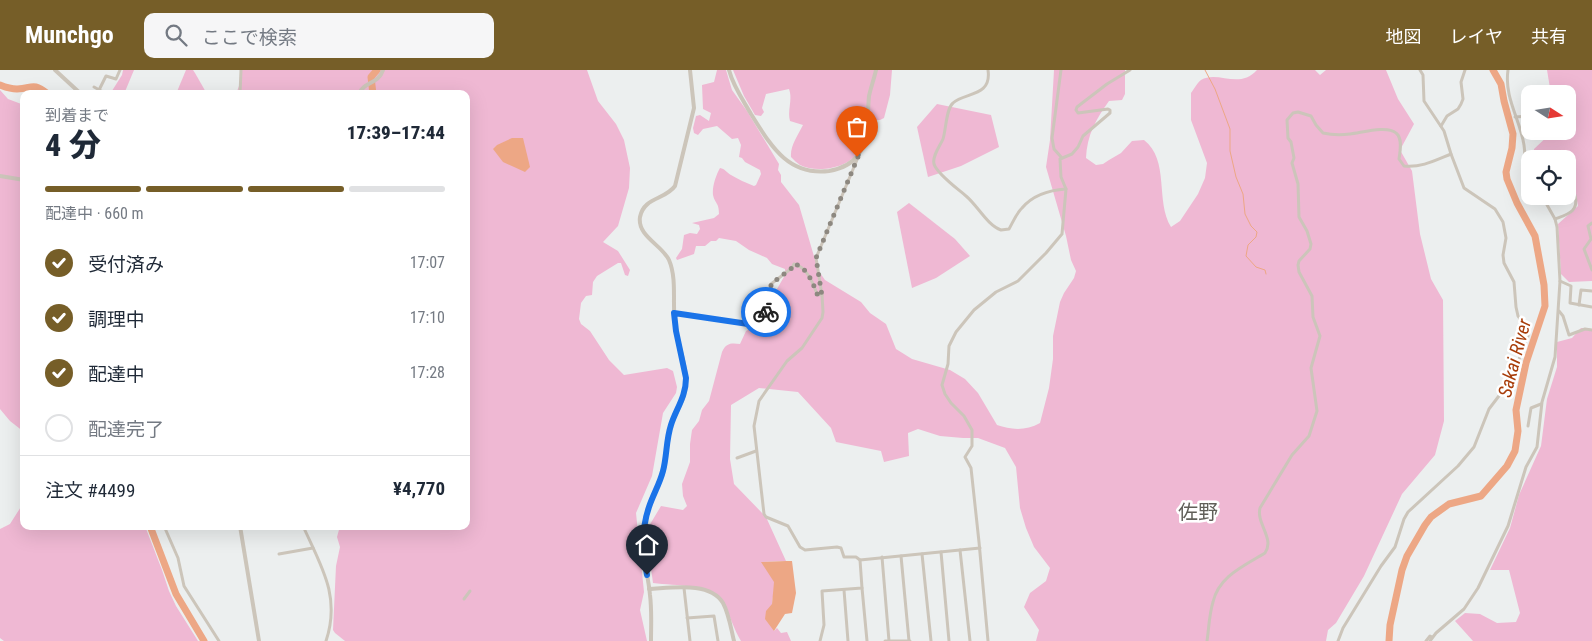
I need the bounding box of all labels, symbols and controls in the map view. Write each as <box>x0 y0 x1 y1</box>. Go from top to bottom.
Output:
search box <box>144 13 494 58</box>
text: Munchgo <box>25 21 114 49</box>
icon: search <box>162 21 190 49</box>
text: ここで検索 <box>202 26 297 49</box>
text: 地図 <box>1386 26 1422 47</box>
text: レイヤ <box>1450 26 1503 47</box>
text: 共有 <box>1531 26 1567 47</box>
north arrow <box>1521 85 1576 140</box>
map controls <box>1521 85 1576 205</box>
text: 到着まで <box>45 106 109 125</box>
pin <box>836 106 878 157</box>
icon: bag <box>843 113 871 141</box>
text: 17:39–17:44 <box>347 121 445 144</box>
text: 4 分 <box>45 126 101 164</box>
button: locate <box>1521 150 1576 205</box>
text: 配達中 · 660 m <box>45 204 144 223</box>
icon: check <box>45 249 73 277</box>
text: 受付済み <box>88 253 164 276</box>
text: 17:07 <box>410 253 445 272</box>
courier <box>741 287 791 337</box>
icon: bike <box>752 298 780 326</box>
icon: check <box>45 304 73 332</box>
text: 調理中 <box>88 308 145 331</box>
text: 17:10 <box>410 308 445 327</box>
water label: Sakai River <box>1493 316 1536 400</box>
icon: check <box>45 359 73 387</box>
text: 配達中 <box>88 363 145 386</box>
text: 17:28 <box>410 363 445 382</box>
text: 配達完了 <box>88 418 164 441</box>
text: ¥4,770 <box>393 477 445 500</box>
text: 注文 #4499 <box>45 479 135 502</box>
district label: 佐野 <box>1178 500 1218 524</box>
pin <box>626 524 668 575</box>
icon: home <box>633 531 661 559</box>

